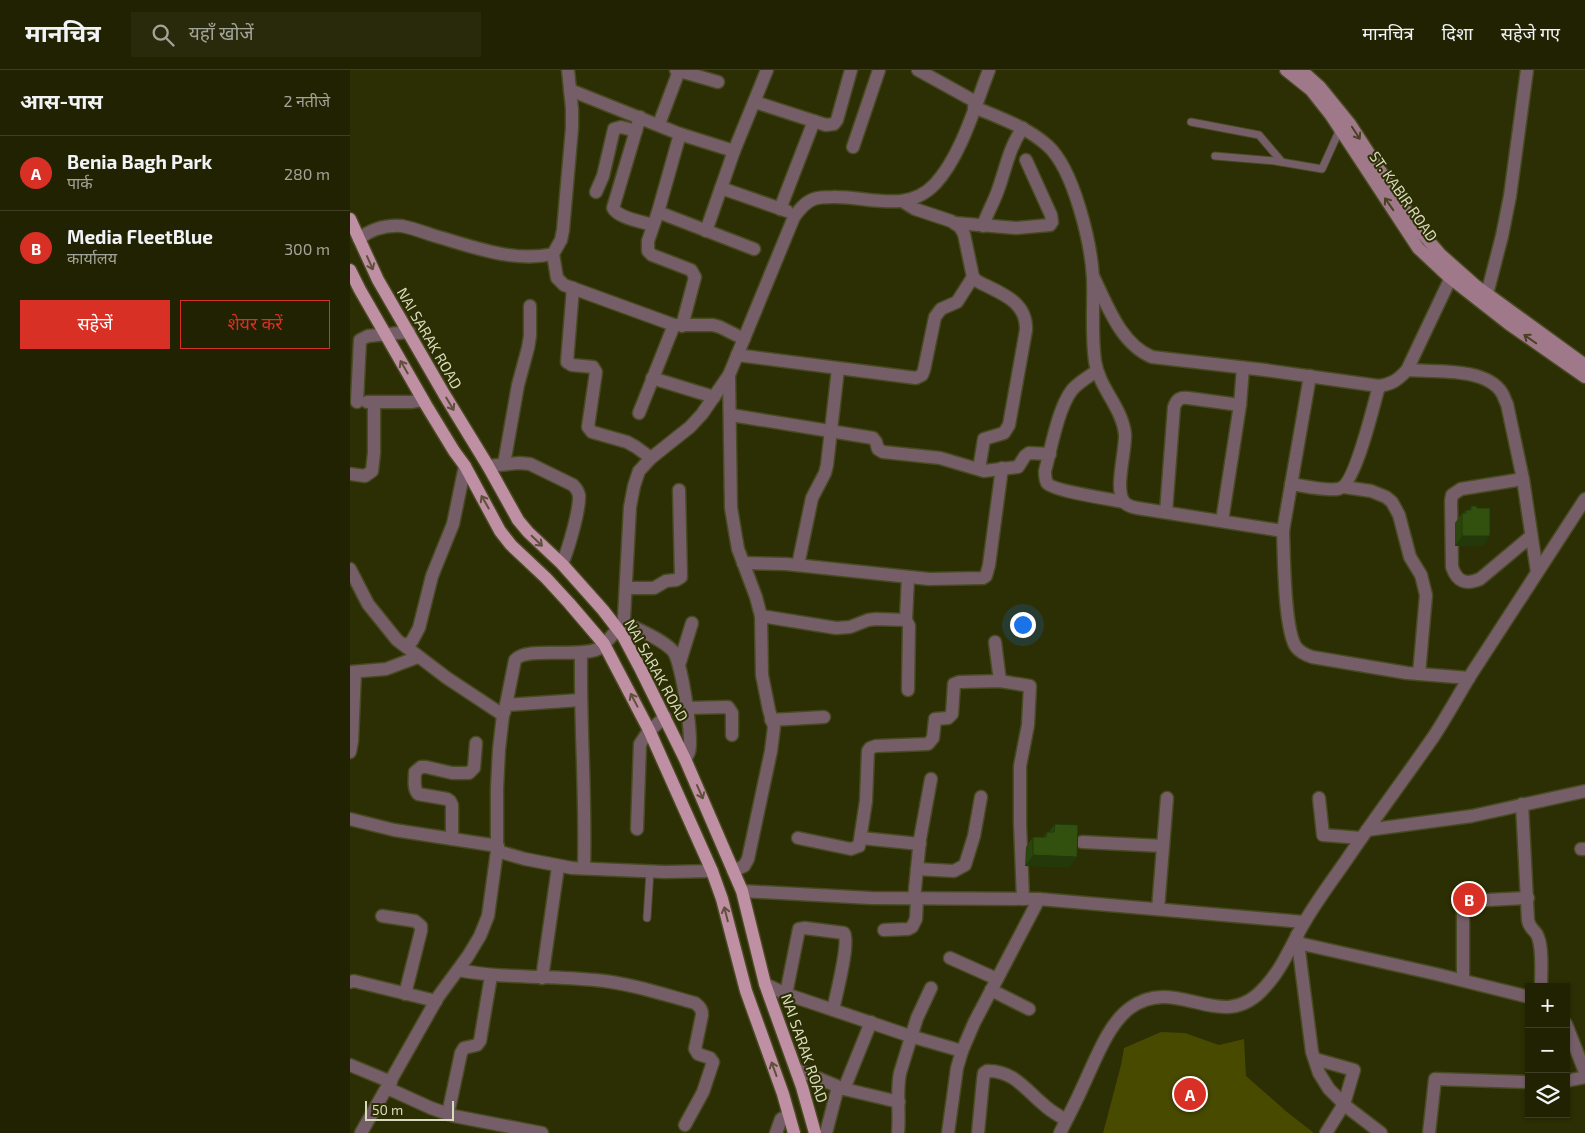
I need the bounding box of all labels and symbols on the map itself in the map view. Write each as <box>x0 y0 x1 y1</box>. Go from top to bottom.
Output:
one-way arrow <box>1351 126 1361 140</box>
street label: ST. KABIR ROAD <box>1366 148 1442 244</box>
one-way arrow <box>1384 197 1394 211</box>
one-way arrow <box>366 255 375 270</box>
street label: NAI SARAK ROAD <box>394 284 466 392</box>
one-way arrow <box>1524 334 1538 344</box>
one-way arrow <box>399 360 409 375</box>
one-way arrow <box>445 397 455 411</box>
one-way arrow <box>479 495 489 510</box>
one-way arrow <box>531 535 543 547</box>
your location <box>1010 612 1036 638</box>
street label: NAI SARAK ROAD <box>621 616 693 724</box>
one-way arrow <box>628 693 638 708</box>
one-way arrow <box>695 784 705 799</box>
pin: B <box>1453 880 1485 918</box>
one-way arrow <box>721 906 730 922</box>
street label: NAI SARAK ROAD <box>778 991 832 1105</box>
one-way arrow <box>769 1062 778 1077</box>
pin: A <box>1174 1075 1206 1113</box>
scale bar <box>365 1098 454 1121</box>

